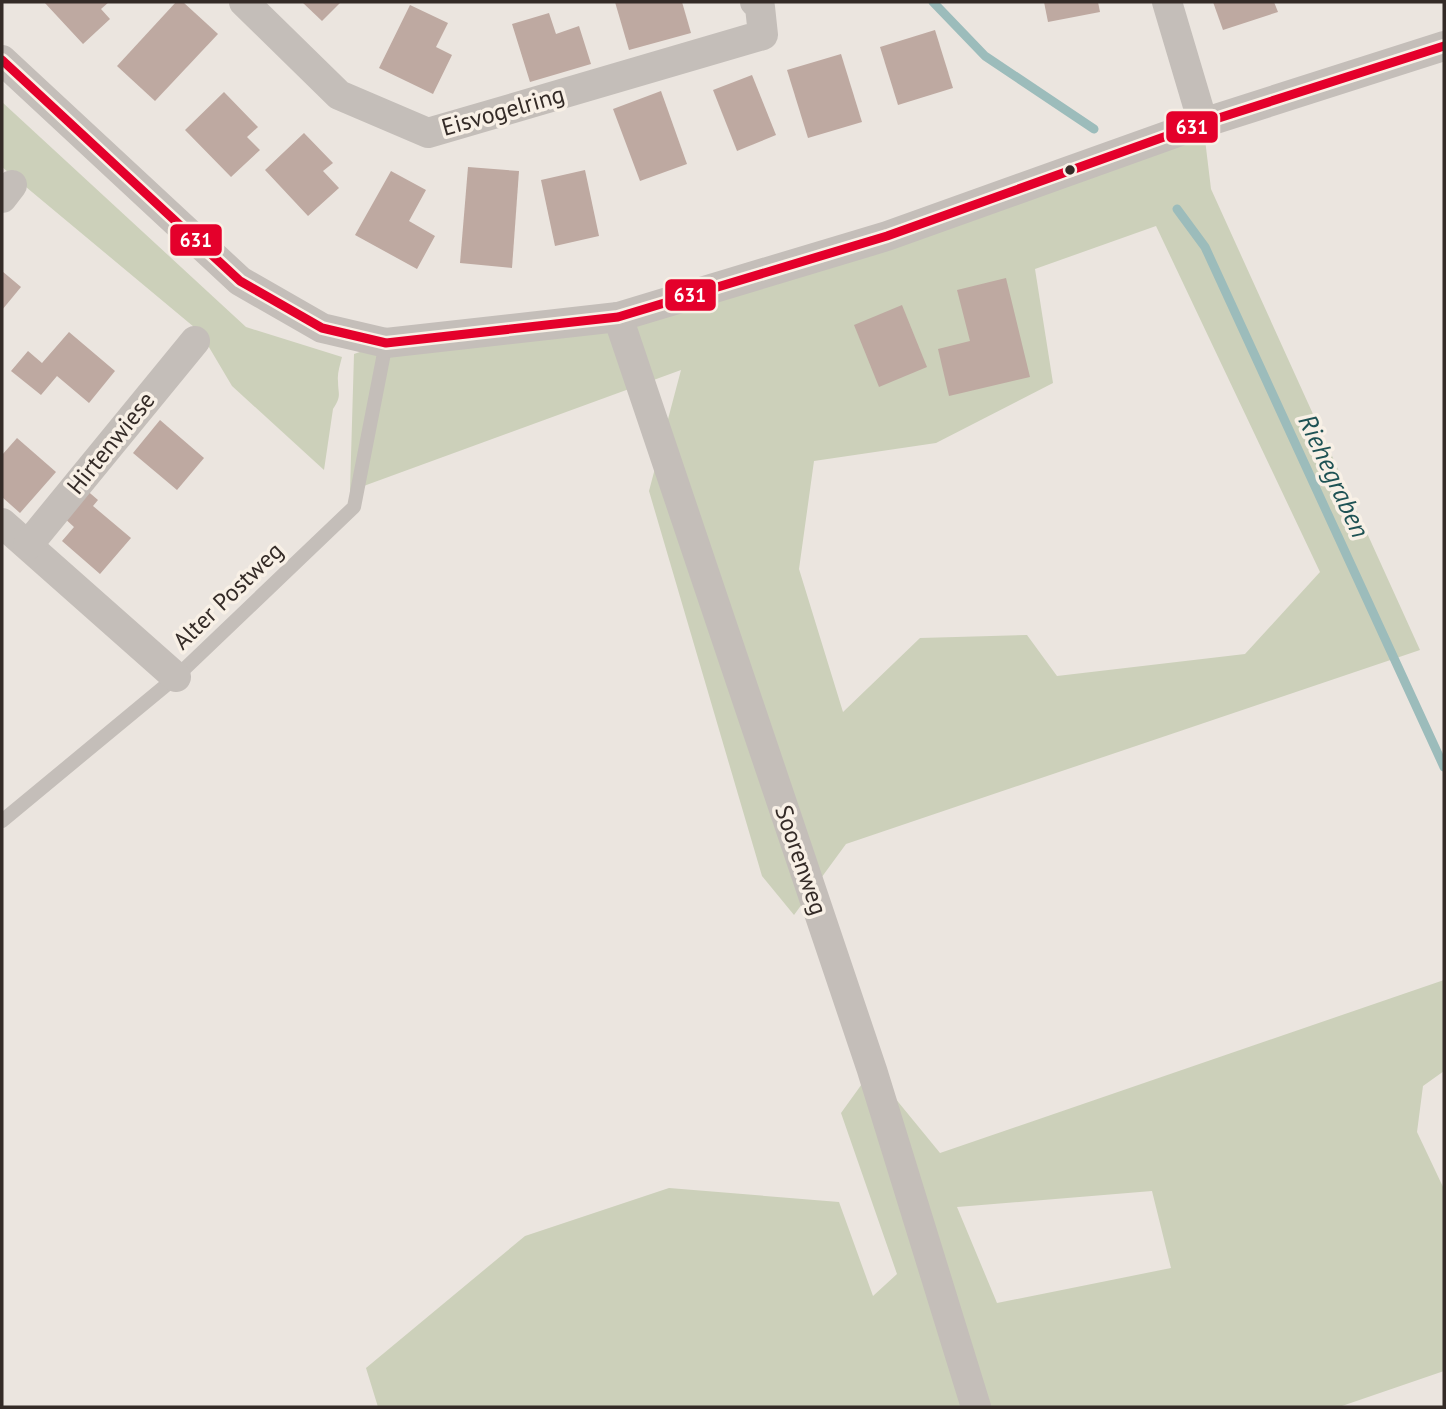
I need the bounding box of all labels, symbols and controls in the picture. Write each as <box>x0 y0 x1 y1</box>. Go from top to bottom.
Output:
street label: Eisvogelring <box>438 78 568 143</box>
line badge: 631 <box>1165 110 1219 144</box>
text: 631 <box>1176 115 1208 139</box>
unlabelled marker <box>1063 163 1077 177</box>
line badge: 631 <box>169 223 223 257</box>
text: 631 <box>180 228 212 252</box>
line badge: 631 <box>664 278 717 312</box>
text: 631 <box>674 283 706 307</box>
street label: Hirtenwiese <box>60 385 161 500</box>
water label: Riehegraben <box>1292 409 1377 543</box>
street label: Alter Postweg <box>166 535 289 656</box>
street label: Soorenweg <box>768 801 835 919</box>

